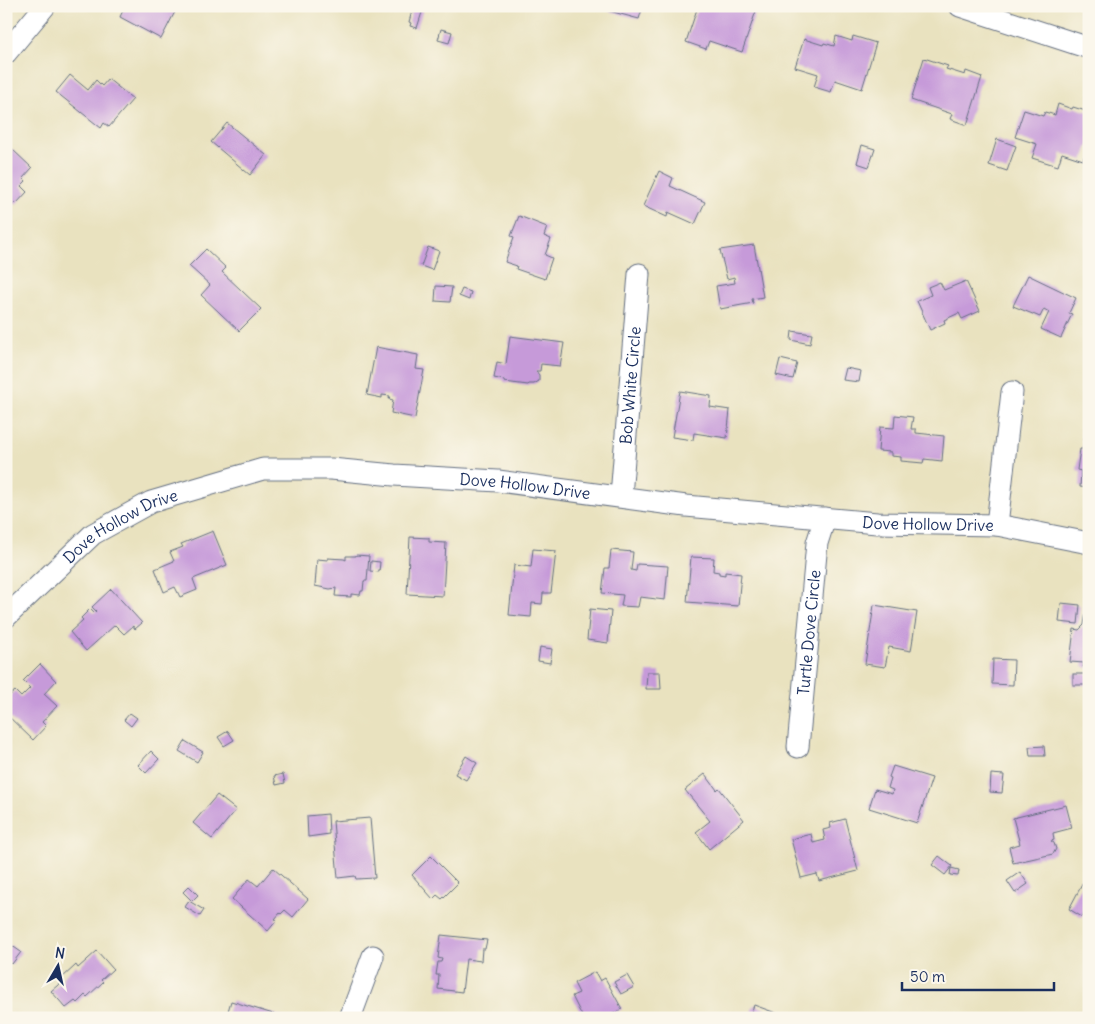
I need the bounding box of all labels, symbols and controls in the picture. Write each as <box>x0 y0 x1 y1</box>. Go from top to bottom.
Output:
street label: Bob White Circle <box>615 326 645 445</box>
street label: Dove Hollow Drive <box>459 469 592 503</box>
street label: Dove Hollow Drive <box>59 485 180 567</box>
street label: Dove Hollow Drive <box>861 512 994 535</box>
street label: Turtle Dove Circle <box>793 569 824 696</box>
north arrow <box>32 942 82 992</box>
text: N <box>54 944 66 963</box>
scale bar <box>902 959 1055 991</box>
text: 50 m <box>910 967 945 986</box>

